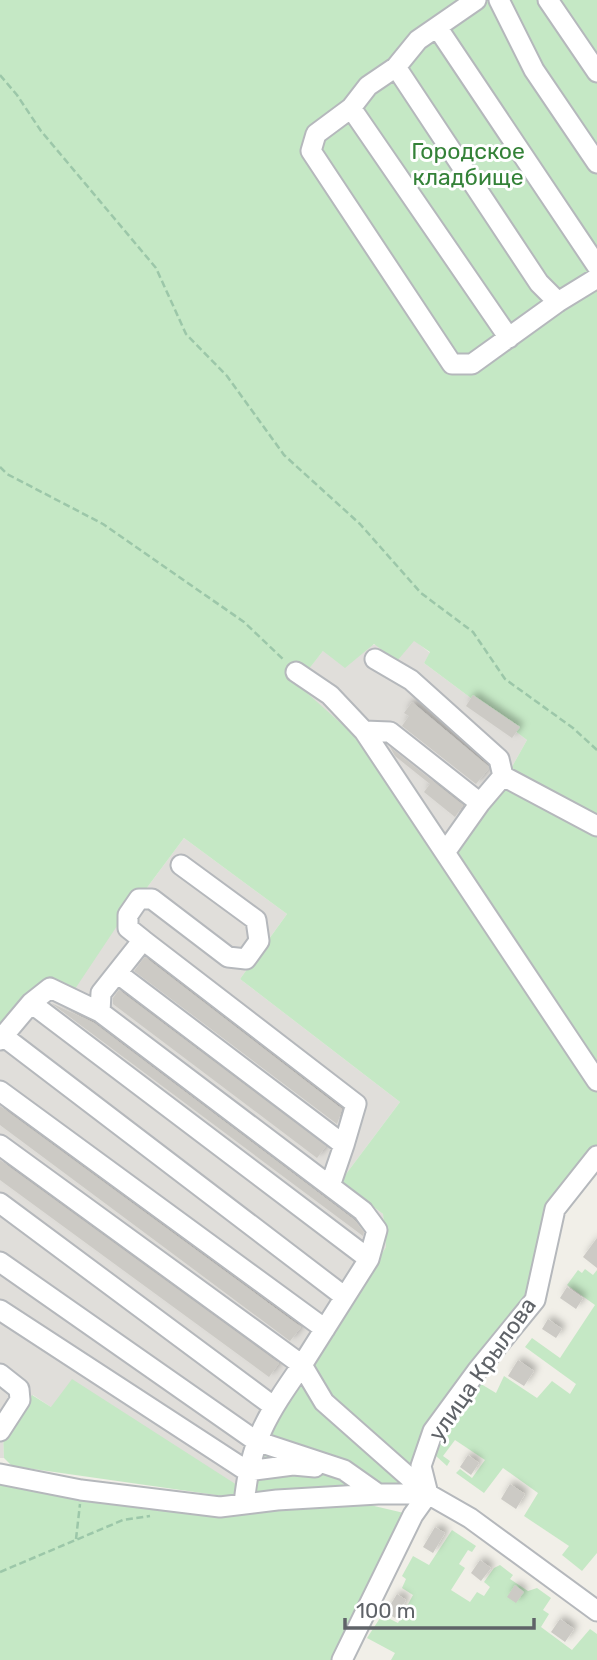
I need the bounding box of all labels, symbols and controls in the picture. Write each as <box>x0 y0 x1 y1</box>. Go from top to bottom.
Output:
park label: Городское кладбище <box>411 137 525 191</box>
street label: улица Крылова <box>422 1292 542 1446</box>
scale bar <box>345 1586 534 1630</box>
text: 100 m <box>356 1598 415 1623</box>

